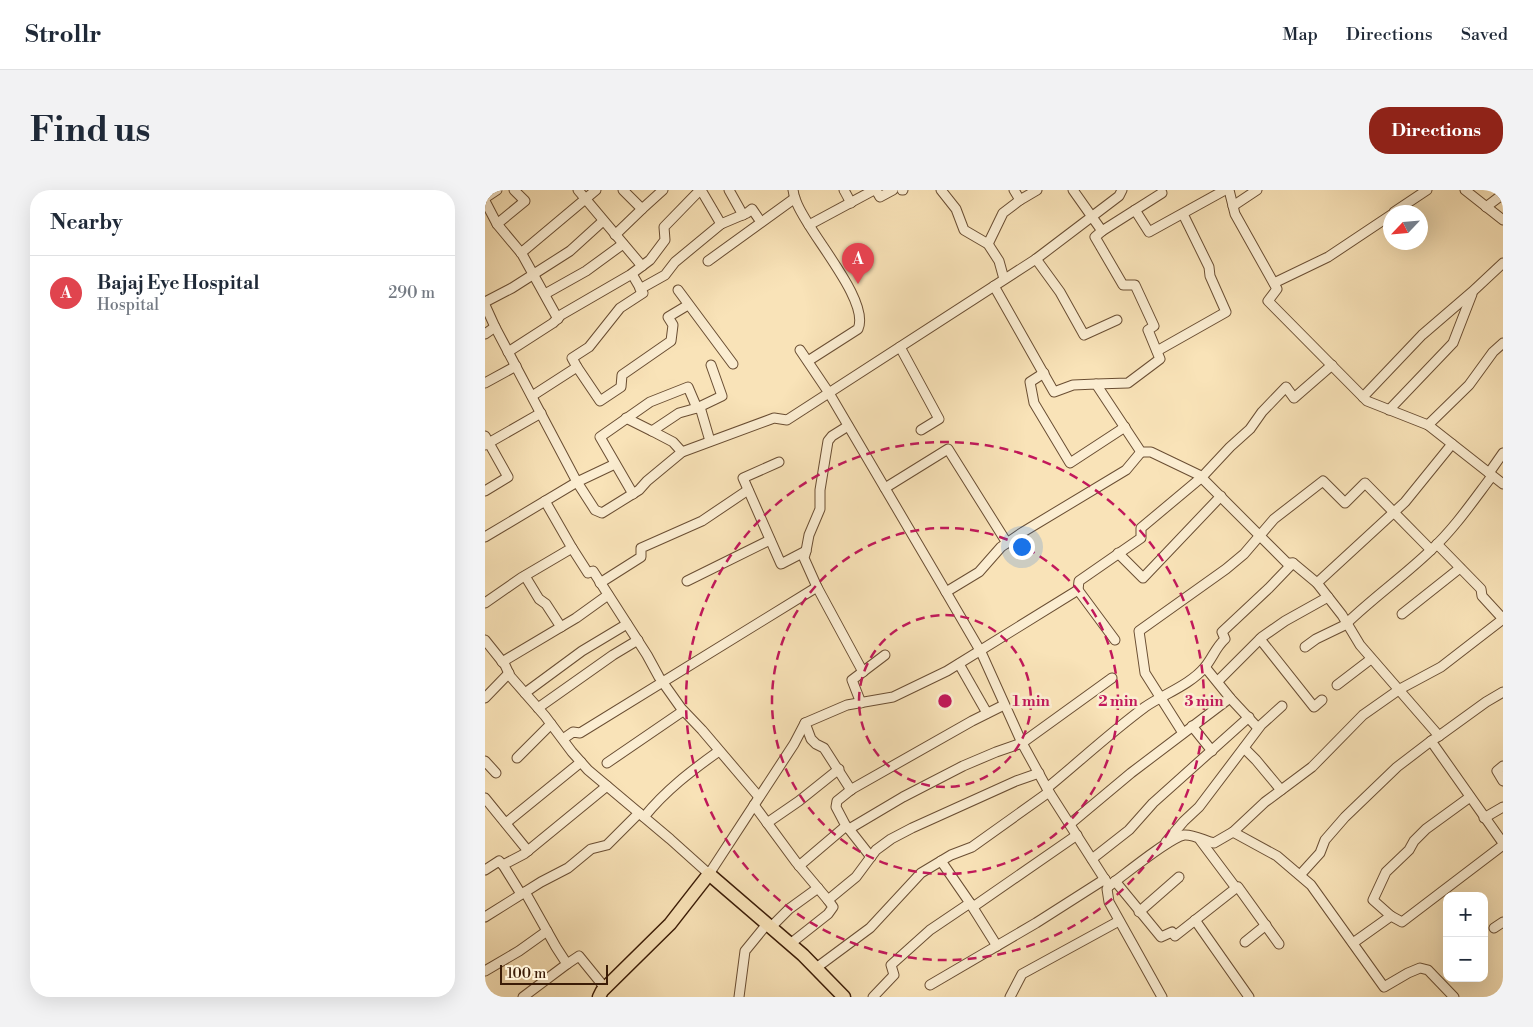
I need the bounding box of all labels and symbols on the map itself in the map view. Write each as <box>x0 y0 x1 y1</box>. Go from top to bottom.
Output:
north arrow <box>1383 205 1428 250</box>
pin: A <box>842 243 874 284</box>
your location <box>1009 534 1035 560</box>
centre of rings <box>936 692 954 710</box>
text: 1 min <box>1012 692 1050 711</box>
text: 2 min <box>1098 692 1138 711</box>
text: 3 min <box>1184 692 1224 711</box>
scale bar <box>500 962 607 985</box>

